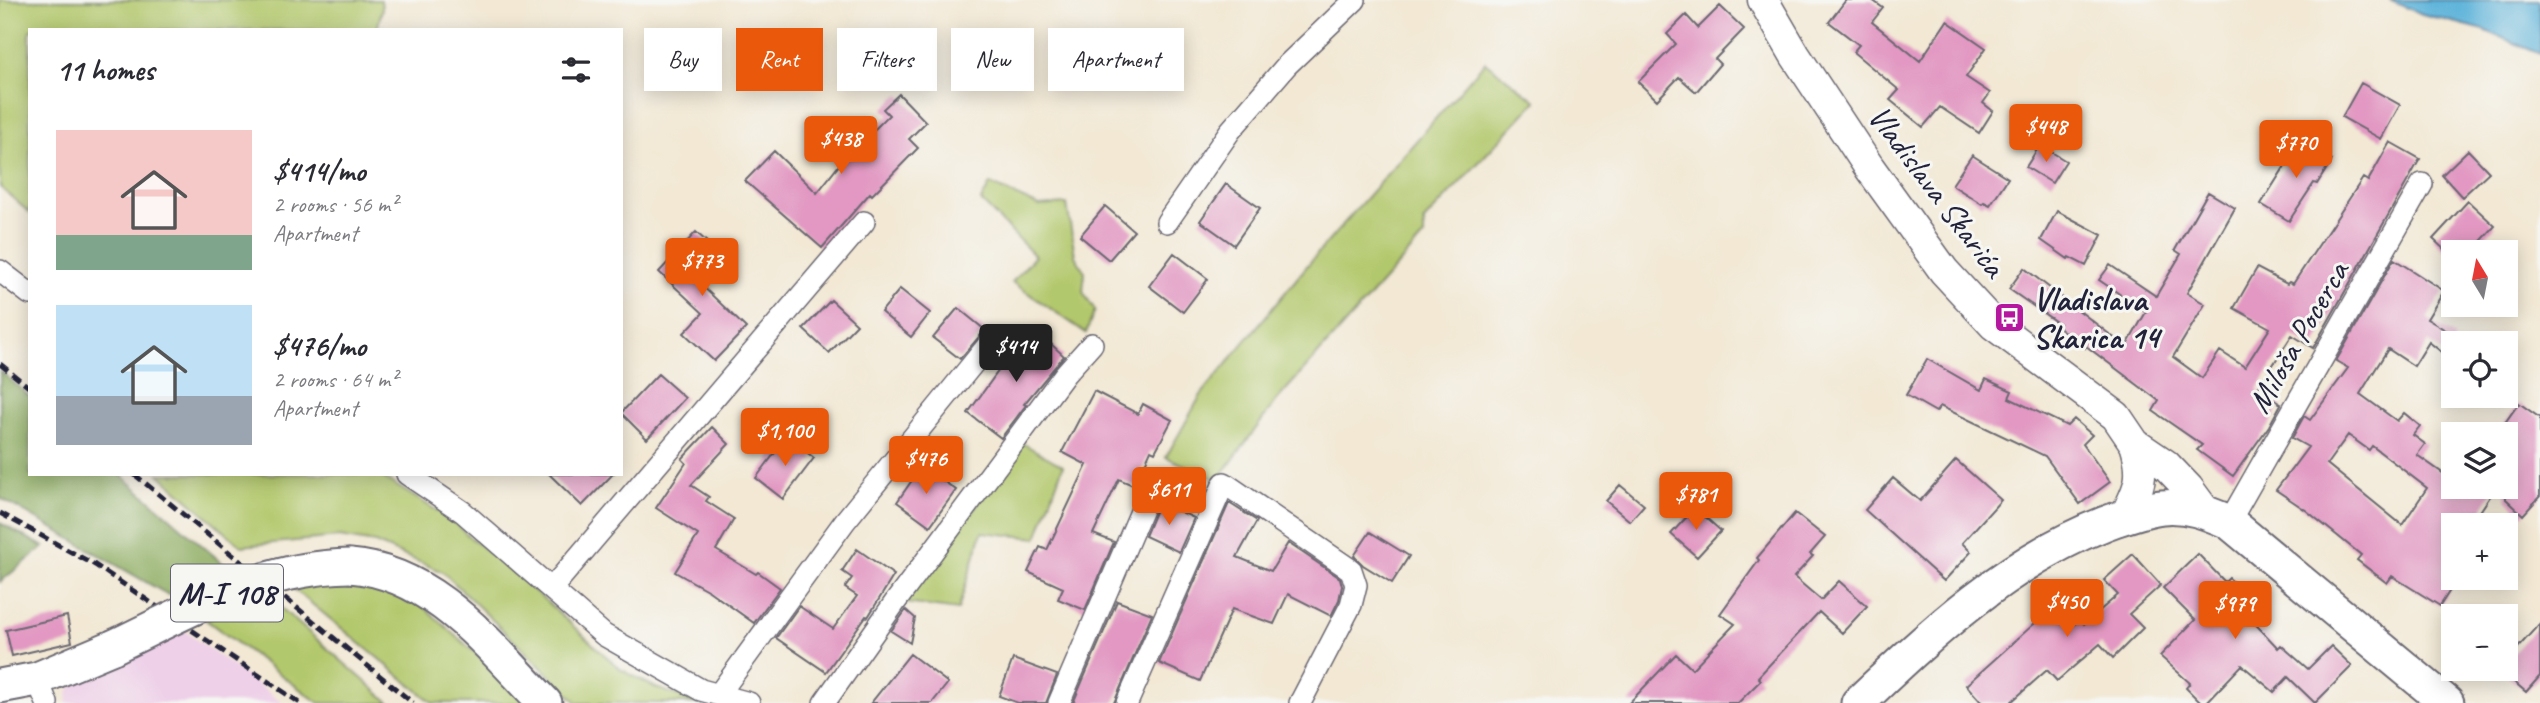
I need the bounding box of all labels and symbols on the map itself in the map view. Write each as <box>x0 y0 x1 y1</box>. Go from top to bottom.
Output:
street label: Vladislava Skarića <box>1859 97 2017 287</box>
pin: $448 <box>2005 104 2087 164</box>
pin: $438 <box>800 116 882 176</box>
pin: $770 <box>2255 120 2337 180</box>
pin: $773 <box>661 238 743 298</box>
north arrow <box>2441 240 2518 317</box>
street label: Miloša Pocerca <box>2238 251 2360 420</box>
place label: Vladislava Skarica 14 <box>2033 278 2163 358</box>
bus stop icon: Vladislava Skarica 14 <box>1993 301 2027 335</box>
pin: $414 <box>975 324 1057 384</box>
pin: $1,100 <box>728 408 842 468</box>
pin: $476 <box>885 436 967 496</box>
pin: $611 <box>1128 468 1210 527</box>
pin: $781 <box>1655 472 1737 532</box>
road number: M-I 108 <box>171 564 283 622</box>
pin: $450 <box>2026 580 2108 639</box>
pin: $979 <box>2194 582 2276 641</box>

